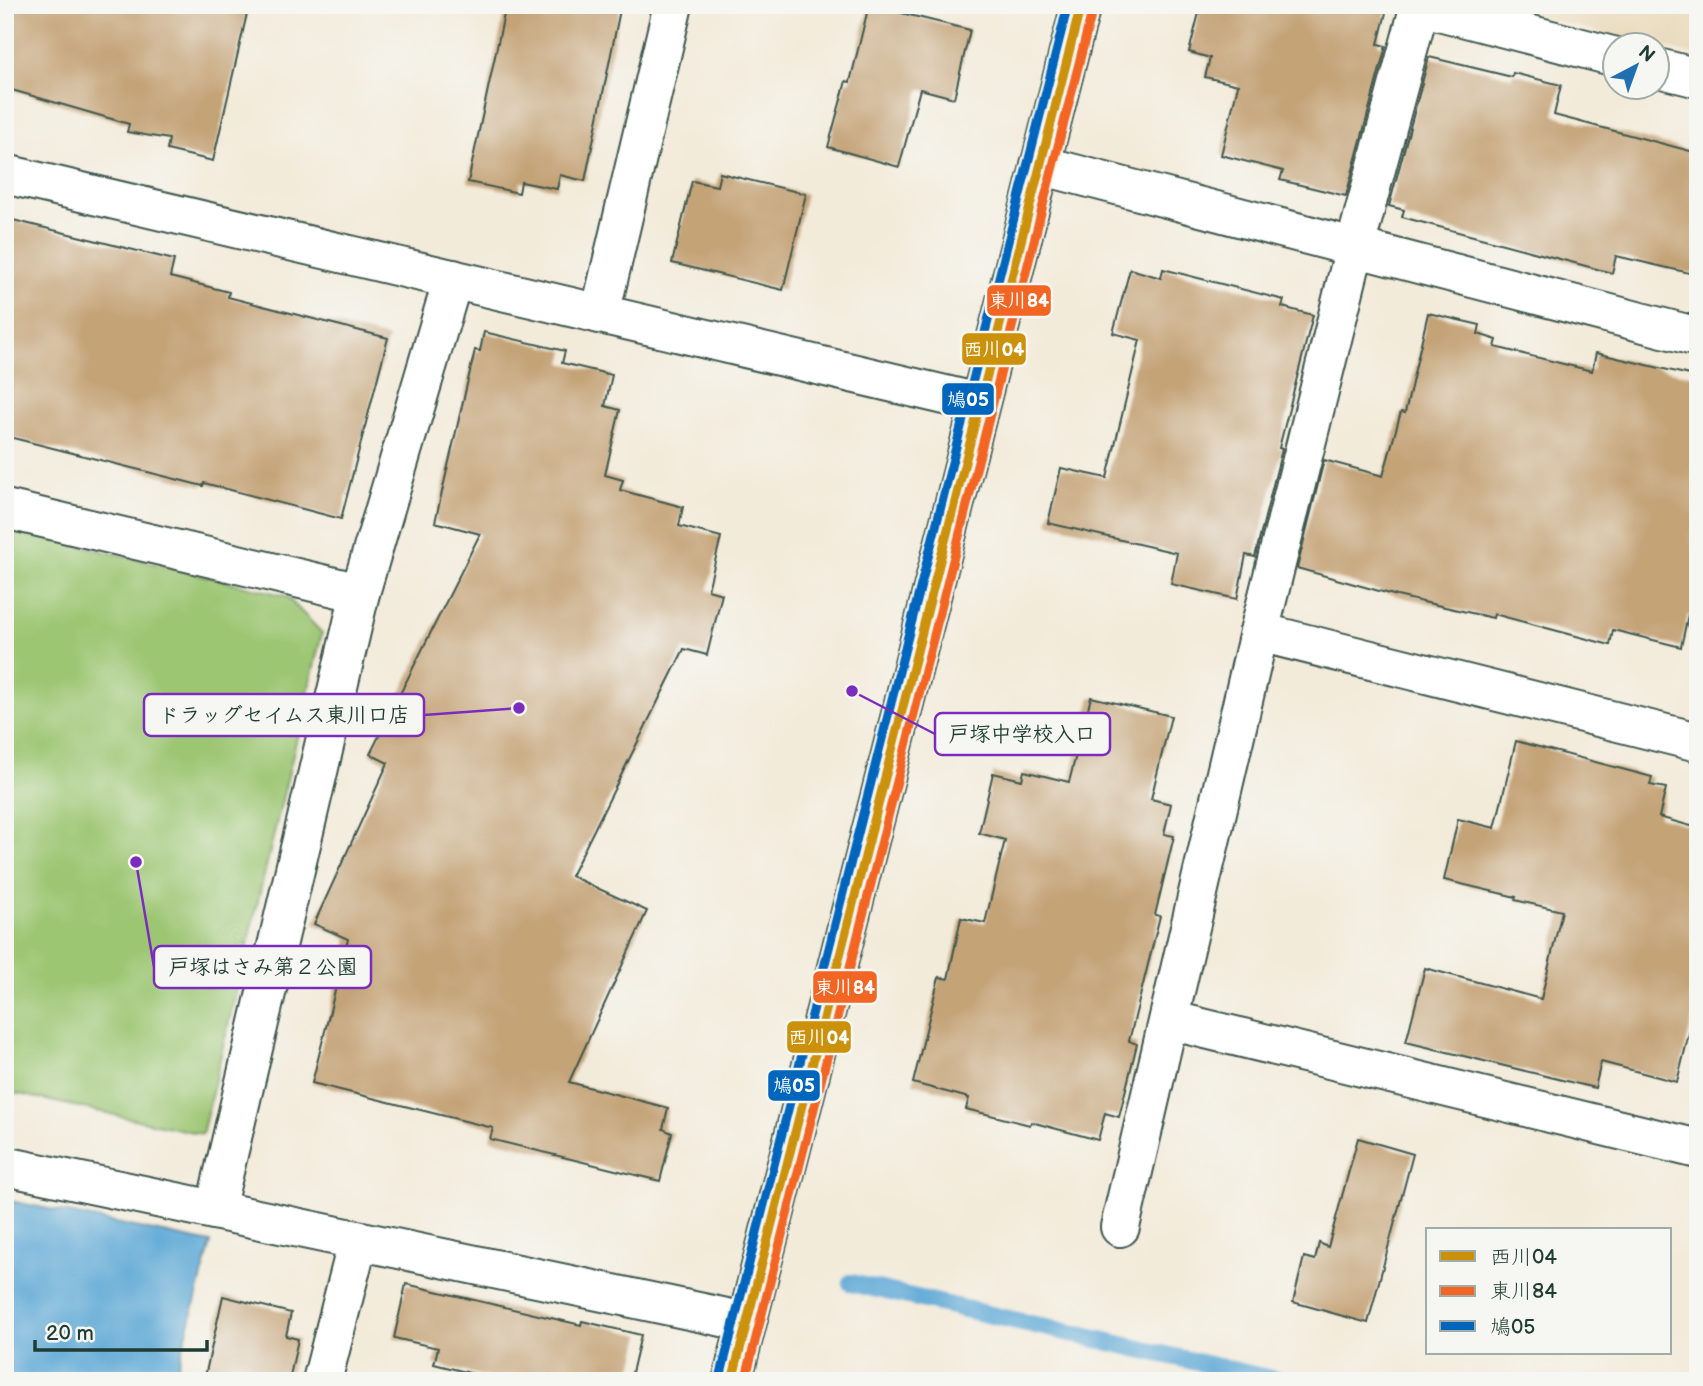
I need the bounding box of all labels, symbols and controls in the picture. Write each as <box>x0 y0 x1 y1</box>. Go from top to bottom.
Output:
north arrow <box>1602 32 1672 102</box>
text: N <box>1633 41 1659 68</box>
line badge: 東川84 <box>986 284 1052 317</box>
text: 東川84 <box>989 290 1049 313</box>
line badge: 西川04 <box>961 332 1027 366</box>
text: 西川04 <box>963 339 1025 362</box>
line badge: 鳩05 <box>941 382 995 416</box>
text: 鳩05 <box>947 389 989 412</box>
callout: ドラッグセイムス東川口店 <box>144 694 424 736</box>
text: ドラッグセイムス東川口店 <box>158 703 410 728</box>
callout: 戸塚中学校入口 <box>935 713 1110 755</box>
text: 戸塚中学校入口 <box>949 722 1096 747</box>
callout: 戸塚はさみ第２公園 <box>154 946 371 988</box>
text: 戸塚はさみ第２公園 <box>169 955 358 980</box>
line badge: 東川84 <box>812 970 878 1004</box>
text: 東川84 <box>815 977 875 1000</box>
line badge: 西川04 <box>786 1020 852 1054</box>
text: 西川04 <box>788 1027 850 1050</box>
line badge: 鳩05 <box>767 1069 821 1102</box>
text: 鳩05 <box>773 1075 815 1098</box>
legend <box>1426 1228 1672 1354</box>
text: 西川04 <box>1490 1245 1557 1270</box>
text: 東川84 <box>1490 1279 1557 1304</box>
scale bar <box>35 1309 206 1353</box>
text: 鳩05 <box>1490 1315 1535 1340</box>
text: 20 m <box>46 1321 94 1346</box>

